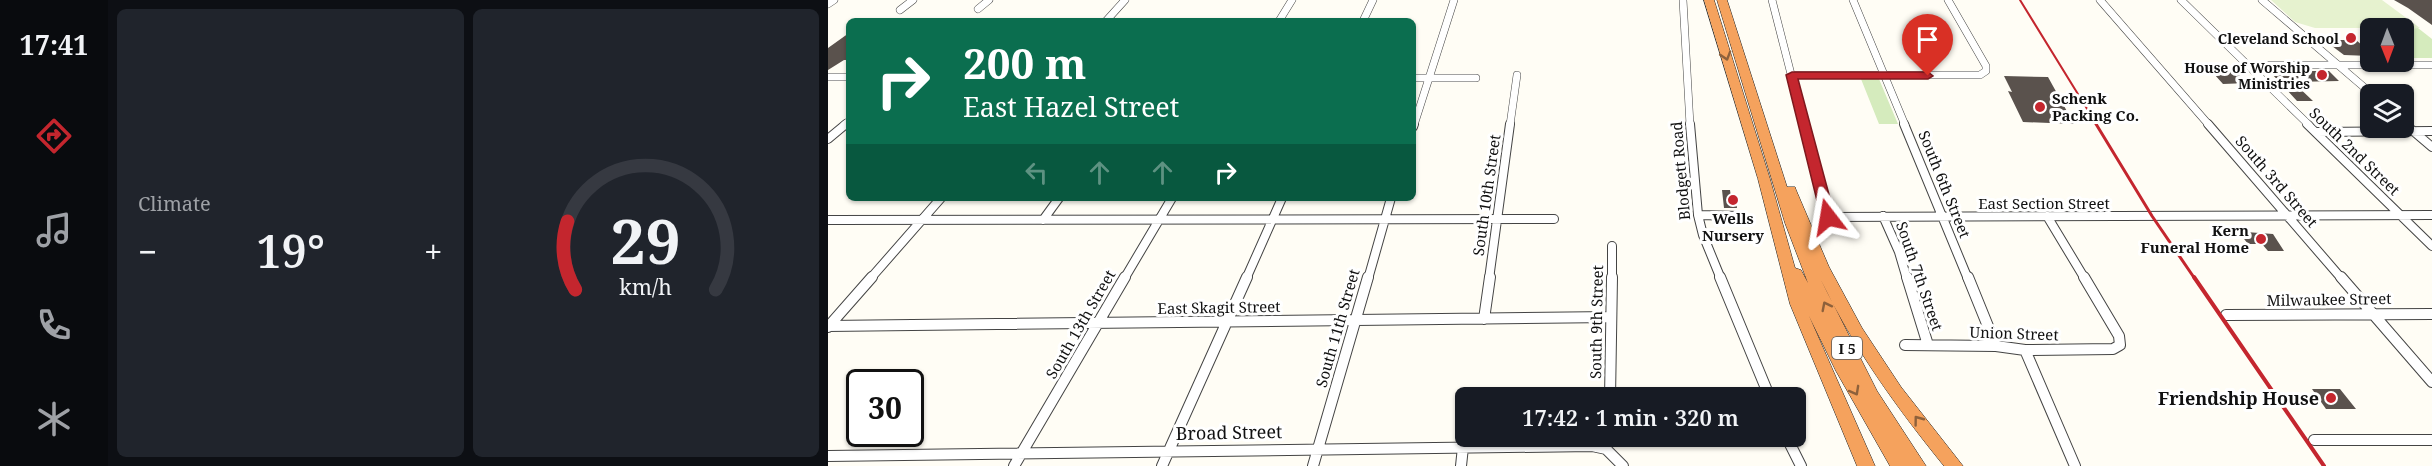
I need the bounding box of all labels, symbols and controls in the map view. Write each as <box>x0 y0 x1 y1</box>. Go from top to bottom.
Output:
pin <box>1902 14 1953 76</box>
north arrow <box>2360 18 2414 72</box>
map controls <box>2360 18 2414 138</box>
icon: arrive <box>1911 23 1944 56</box>
text: 17:41 <box>19 26 89 63</box>
place label: Cleveland School <box>2218 29 2339 48</box>
marker: Cleveland School <box>2344 31 2358 45</box>
text: 200 m <box>963 34 1087 91</box>
icon: right <box>864 42 942 120</box>
one-way arrow <box>1719 50 1731 61</box>
place label: House of Worship Ministries <box>2184 58 2310 93</box>
marker: House of Worship Ministries <box>2315 68 2329 82</box>
button: layers <box>2360 84 2414 138</box>
text: East Hazel Street <box>963 88 1179 125</box>
place label: Schenk Packing Co. <box>2052 88 2139 125</box>
marker: Schenk Packing Co. <box>2033 100 2047 114</box>
street label: South 2nd Street <box>2306 103 2404 199</box>
icon: directions <box>33 115 75 157</box>
street label: Blodgett Road <box>1666 121 1694 221</box>
street label: South 6th Street <box>1914 127 1976 241</box>
street label: South 3rd Street <box>2232 131 2322 231</box>
street label: South 10th Street <box>1468 133 1504 257</box>
icon: left <box>1020 156 1053 189</box>
icon: ahead <box>1083 156 1116 189</box>
icon: ahead <box>1146 156 1179 189</box>
icon: right <box>1209 156 1242 189</box>
position arrow <box>1796 185 1860 249</box>
text: Climate <box>138 190 211 217</box>
marker: Wells Nursery <box>1726 193 1740 207</box>
street label: East Section Street <box>1978 193 2110 213</box>
text: 29 <box>610 197 681 282</box>
place label: Wells Nursery <box>1702 208 1764 245</box>
icon: music <box>33 209 75 251</box>
street label: South 7th Street <box>1892 219 1948 333</box>
text: 19° <box>256 220 325 281</box>
place label: Kern Funeral Home <box>2141 220 2249 257</box>
text: − <box>138 229 157 274</box>
text: + <box>424 229 442 274</box>
marker: Kern Funeral Home <box>2254 232 2268 246</box>
street label: South 9th Street <box>1585 265 1607 379</box>
street label: South 13th Street <box>1041 266 1119 382</box>
street label: South 11th Street <box>1311 266 1363 390</box>
text: km/h <box>619 272 672 301</box>
street label: Milwaukee Street <box>2266 288 2392 310</box>
street label: East Skagit Street <box>1157 296 1281 318</box>
one-way arrow <box>1822 302 1833 312</box>
icon: phone <box>33 304 75 346</box>
street label: Union Street <box>1969 321 2059 345</box>
road number: I 5 <box>1832 337 1862 359</box>
speed limit sign: 30 <box>846 369 924 447</box>
one-way arrow <box>1848 384 1859 395</box>
place label: Friendship House <box>2158 386 2319 410</box>
marker: Friendship House <box>2324 391 2338 405</box>
icon: climate <box>33 398 75 440</box>
text: 17:42 · 1 min · 320 m <box>1522 402 1739 432</box>
one-way arrow <box>1914 416 1925 427</box>
street label: Broad Street <box>1175 419 1283 445</box>

